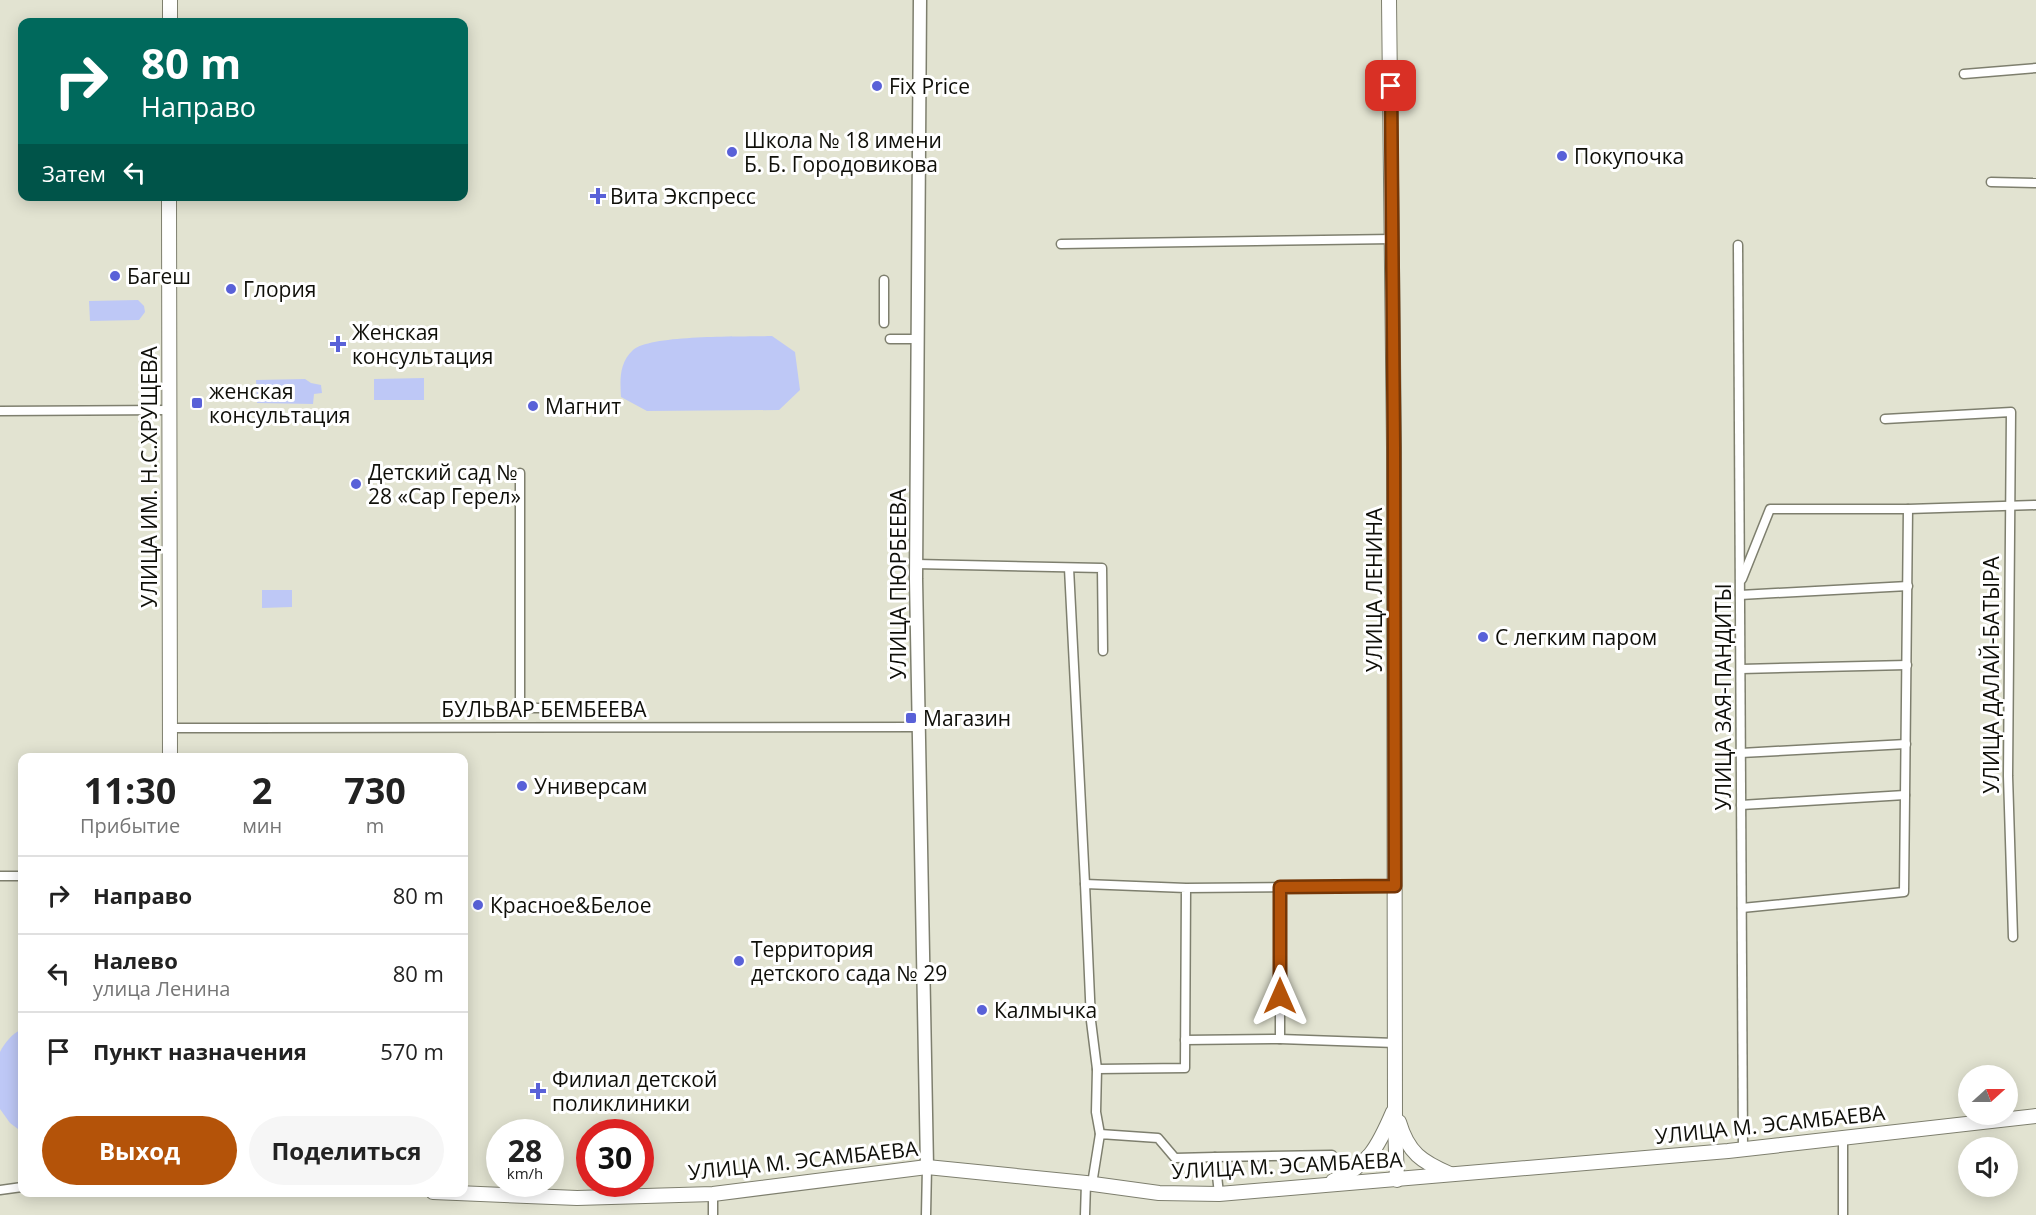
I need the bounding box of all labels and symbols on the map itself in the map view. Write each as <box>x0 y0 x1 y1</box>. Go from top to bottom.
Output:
pin <box>1365 60 1416 111</box>
place label: Fix Price <box>889 72 970 100</box>
marker: Fix Price <box>870 79 884 93</box>
place label: Школа № 18 имени Б. Б. Городовикова <box>744 126 942 178</box>
place label: Покупочка <box>1574 142 1684 170</box>
marker: Школа № 18 имени Б. Б. Городовикова <box>725 145 739 159</box>
marker: Покупочка <box>1555 149 1569 163</box>
place label: Вита Экспресс <box>610 182 756 210</box>
marker: Вита Экспресс <box>591 189 605 203</box>
place label: Багеш <box>127 262 191 290</box>
marker: Багеш <box>108 269 122 283</box>
place label: Глория <box>243 275 316 303</box>
marker: Глория <box>224 282 238 296</box>
place label: Женская консультация <box>352 318 493 370</box>
marker: Женская консультация <box>329 335 347 353</box>
street label: УЛИЦА ИМ. Н.С.ХРУЩЕВА <box>135 346 163 608</box>
place label: женская консультация <box>209 377 350 429</box>
place label: Магнит <box>545 392 621 420</box>
marker: женская консультация <box>190 396 204 410</box>
marker: Магнит <box>526 399 540 413</box>
place label: Детский сад № 28 «Сар Герел» <box>368 458 521 510</box>
marker: Детский сад № 28 «Сар Герел» <box>349 477 363 491</box>
street label: УЛИЦА ПЮРБЕЕВА <box>884 488 912 679</box>
street label: УЛИЦА ЛЕНИНА <box>1360 507 1388 672</box>
street label: УЛИЦА ДАЛАЙ-БАТЫРА <box>1977 555 2005 794</box>
street label: УЛИЦА ЗАЯ-ПАНДИТЫ <box>1709 583 1737 811</box>
place label: С легким паром <box>1495 623 1657 651</box>
marker: С легким паром <box>1476 630 1490 644</box>
street label: БУЛЬВАР БЕМБЕЕВА <box>441 695 647 723</box>
place label: Магазин <box>923 704 1011 732</box>
marker: Магазин <box>904 711 918 725</box>
place label: Универсам <box>534 772 647 800</box>
marker: Универсам <box>515 779 529 793</box>
place label: Красное&Белое <box>490 891 651 919</box>
marker: Красное&Белое <box>471 898 485 912</box>
place label: Территория детского сада № 29 <box>751 935 947 987</box>
marker: Территория детского сада № 29 <box>732 954 746 968</box>
position arrow <box>1248 964 1312 1028</box>
place label: Калмычка <box>994 996 1097 1024</box>
marker: Калмычка <box>975 1003 989 1017</box>
place label: Филиал детской поликлиники <box>552 1065 717 1117</box>
north arrow <box>1958 1065 2018 1125</box>
marker: Филиал детской поликлиники <box>529 1082 547 1100</box>
street label: УЛИЦА М. ЭСАМБАЕВА <box>1654 1098 1887 1150</box>
speed limit sign: 30 <box>576 1119 654 1197</box>
street label: УЛИЦА М. ЭСАМБАЕВА <box>687 1134 920 1186</box>
street label: УЛИЦА М. ЭСАМБАЕВА <box>1171 1145 1404 1185</box>

